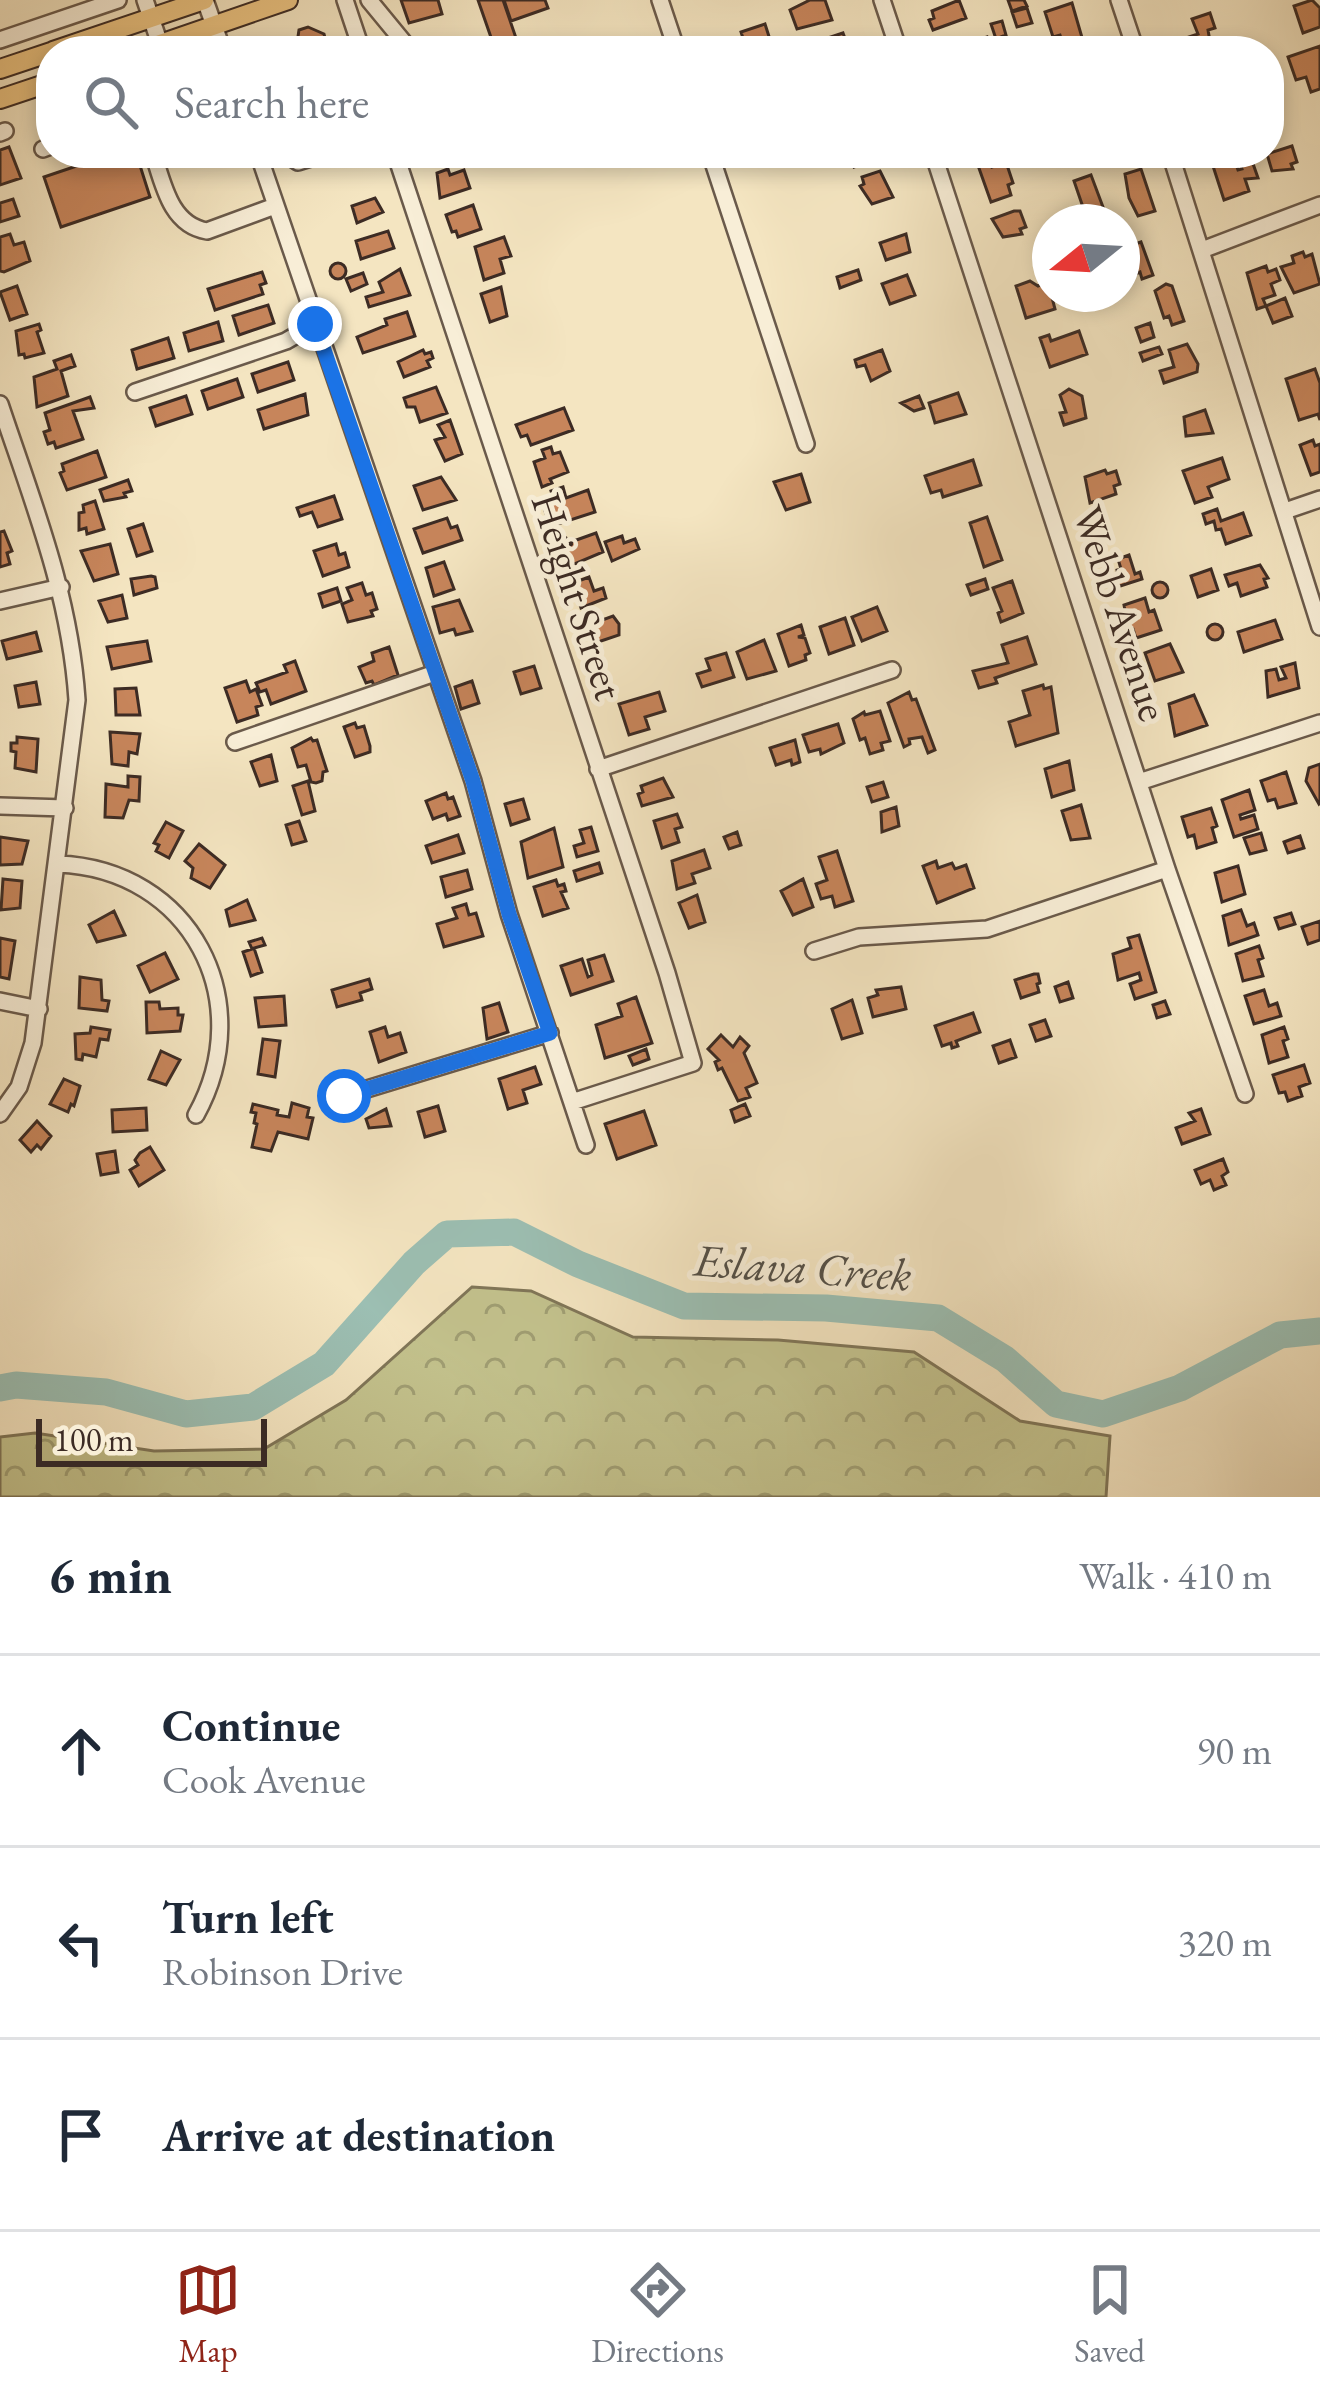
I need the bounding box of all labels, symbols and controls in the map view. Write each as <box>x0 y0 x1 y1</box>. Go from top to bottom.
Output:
search box <box>36 36 1284 168</box>
icon: search <box>78 69 144 135</box>
text: Search here <box>174 73 369 131</box>
north arrow <box>1032 204 1140 312</box>
route end <box>288 297 342 351</box>
street label: Height Street <box>519 486 637 706</box>
street label: Webb Avenue <box>1060 499 1182 727</box>
route start <box>317 1069 371 1123</box>
water label: Eslava Creek <box>690 1230 914 1304</box>
scale bar <box>36 1413 267 1466</box>
text: 100 m <box>54 1418 134 1461</box>
text: 6 min <box>48 1542 172 1608</box>
text: Walk · 410 m <box>1079 1550 1272 1601</box>
text: Continue <box>162 1696 340 1754</box>
icon: ahead <box>48 1718 114 1784</box>
text: 90 m <box>1196 1725 1272 1776</box>
text: Cook Avenue <box>162 1754 366 1805</box>
text: Turn left <box>162 1888 334 1946</box>
icon: left <box>48 1910 114 1976</box>
text: 320 m <box>1178 1917 1272 1968</box>
text: Robinson Drive <box>162 1946 403 1997</box>
icon: arrive <box>48 2102 114 2168</box>
text: Arrive at destination <box>162 2106 555 2164</box>
tab: Map <box>175 2257 241 2372</box>
tab: Directions <box>591 2257 724 2372</box>
tab: Saved <box>1074 2257 1145 2372</box>

